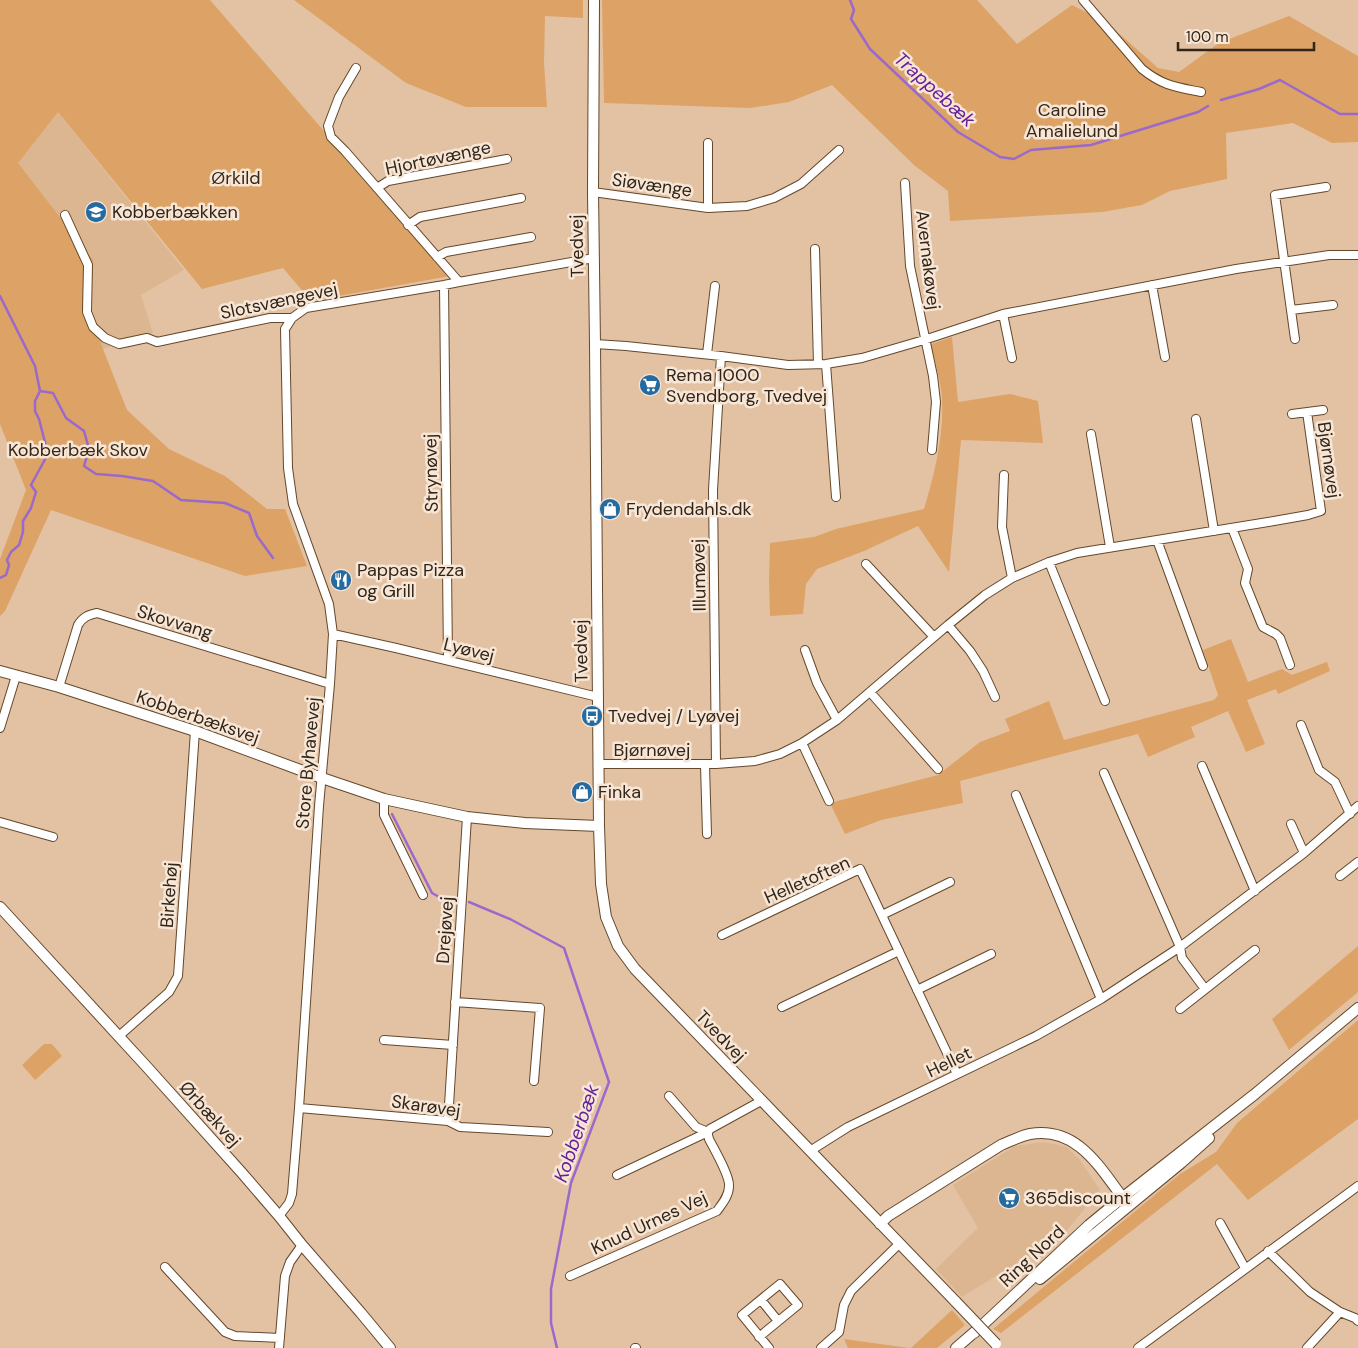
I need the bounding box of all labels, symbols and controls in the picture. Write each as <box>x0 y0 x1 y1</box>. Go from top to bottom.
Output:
scale bar <box>1178 20 1314 52</box>
text: 100 m <box>1186 27 1229 47</box>
water label: Trappebæk <box>889 46 981 133</box>
park label: Caroline Amalielund <box>1026 98 1118 143</box>
street label: Hjortøvænge <box>383 135 493 181</box>
park label: Ørkild <box>211 166 261 190</box>
street label: Siøvænge <box>610 167 694 203</box>
school or university icon: Kobberbækken <box>84 200 108 224</box>
place label: Kobberbækken <box>112 200 238 224</box>
street label: Avernakøvej <box>910 209 946 311</box>
street label: Tvedvej <box>564 214 590 278</box>
street label: Slotsvængevej <box>218 277 340 325</box>
place label: Rema 1000 Svendborg, Tvedvej <box>666 363 827 408</box>
supermarket icon: Rema 1000 Svendborg, Tvedvej <box>638 373 662 397</box>
street label: Bjørnøvej <box>1312 420 1346 500</box>
street label: Strynøvej <box>418 434 444 512</box>
park label: Kobberbæk Skov <box>8 438 149 462</box>
shop icon: Frydendahls.dk <box>598 497 622 521</box>
place label: Frydendahls.dk <box>626 497 752 521</box>
street label: Illumøvej <box>686 539 712 611</box>
place label: Pappas Pizza og Grill <box>357 558 464 603</box>
restaurant icon: Pappas Pizza og Grill <box>329 568 353 592</box>
street label: Skovvang <box>134 599 216 645</box>
street label: Tvedvej <box>568 619 594 683</box>
street label: Lyøvej <box>441 632 497 668</box>
street label: Kobberbæksvej <box>133 685 263 749</box>
street label: Store Byhavevej <box>290 696 326 830</box>
bus stop icon: Tvedvej / Lyøvej <box>580 704 604 728</box>
place label: Tvedvej / Lyøvej <box>608 704 739 728</box>
street label: Bjørnøvej <box>614 738 690 762</box>
shop icon: Finka <box>570 780 594 804</box>
place label: Finka <box>598 780 641 804</box>
street label: Helletoften <box>760 850 854 910</box>
street label: Birkehøj <box>155 861 183 929</box>
street label: Drejøvej <box>431 896 459 964</box>
street label: Tvedvej <box>690 1005 752 1067</box>
street label: Hellet <box>922 1041 976 1083</box>
street label: Ørbækvej <box>174 1076 246 1152</box>
water label: Kobberbæk <box>548 1081 605 1185</box>
street label: Skarøvej <box>390 1089 462 1123</box>
street label: Knud Urnes Vej <box>587 1186 711 1260</box>
supermarket icon: 365discount <box>997 1186 1021 1210</box>
place label: 365discount <box>1025 1186 1131 1210</box>
street label: Ring Nord <box>994 1220 1070 1292</box>

